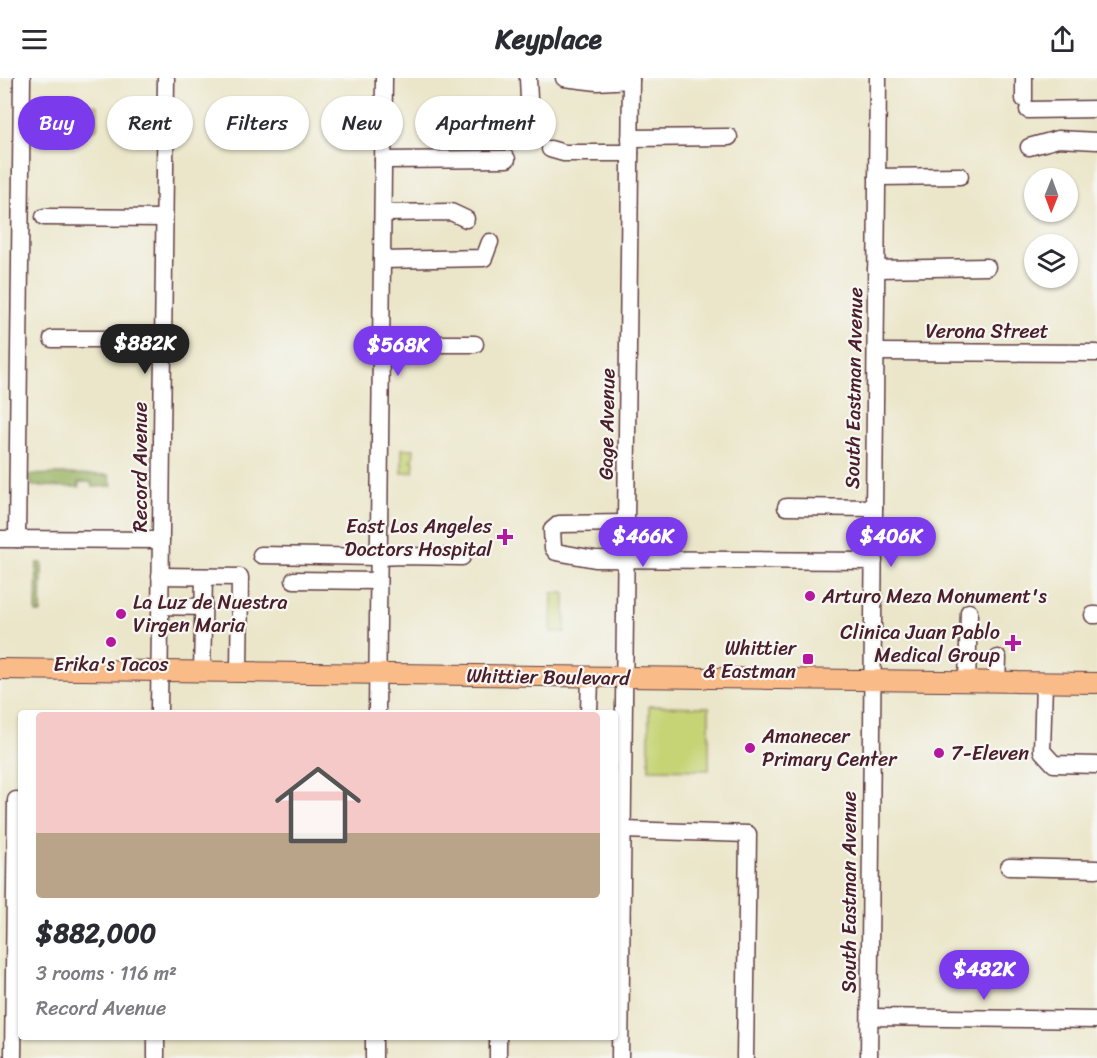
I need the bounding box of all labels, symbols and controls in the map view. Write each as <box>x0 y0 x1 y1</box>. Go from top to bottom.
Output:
text: Keyplace <box>495 15 602 63</box>
icon: menu <box>18 23 51 56</box>
icon: share <box>1046 23 1079 56</box>
chip: Buy <box>18 96 95 150</box>
chip: Rent <box>107 96 193 150</box>
chip: Filters <box>205 96 309 150</box>
chip: New <box>321 96 403 150</box>
chip: Apartment <box>415 96 556 150</box>
north arrow <box>1024 168 1078 222</box>
map controls <box>1024 168 1078 288</box>
button: layers <box>1024 234 1078 288</box>
street label: South Eastman Avenue <box>835 287 873 489</box>
street label: Verona Street <box>925 314 1049 349</box>
pin: $882K <box>103 324 187 375</box>
text: $882K <box>114 326 176 361</box>
pin: $568K <box>356 326 440 377</box>
text: $568K <box>367 328 429 363</box>
street label: Gage Avenue <box>589 368 625 480</box>
street label: Record Avenue <box>123 402 158 532</box>
place label: East Los Angeles Doctors Hospital <box>345 509 493 567</box>
pin: $466K <box>601 517 685 568</box>
pin: $406K <box>849 517 933 568</box>
text: $466K <box>613 519 673 554</box>
text: $406K <box>860 519 922 554</box>
marker: East Los Angeles Doctors Hospital <box>496 528 514 546</box>
place label: Arturo Meza Monument's <box>821 579 1047 614</box>
place label: La Luz de Nuestra Virgen Maria <box>133 585 288 643</box>
marker: Arturo Meza Monument's <box>803 589 817 603</box>
marker: La Luz de Nuestra Virgen Maria <box>114 607 128 621</box>
place label: Clinica Juan Pablo Medical Group <box>840 615 1000 673</box>
place label: Whittier & Eastman <box>703 631 798 689</box>
marker: Clinica Juan Pablo Medical Group <box>1004 634 1022 652</box>
marker: Erika's Tacos <box>104 635 118 649</box>
place label: Erika's Tacos <box>53 647 169 682</box>
marker: Whittier & Eastman <box>801 652 815 666</box>
street label: Whittier Boulevard <box>466 658 631 696</box>
place label: Amanecer Primary Center <box>761 719 898 777</box>
place label: 7-Eleven <box>951 736 1029 771</box>
marker: Amanecer Primary Center <box>743 741 757 755</box>
marker: 7-Eleven <box>932 746 946 760</box>
icon: home <box>264 751 372 859</box>
street label: South Eastman Avenue <box>832 791 867 993</box>
text: $882,000 <box>36 910 156 956</box>
pin: $482K <box>942 950 1026 1001</box>
text: $482K <box>953 952 1015 987</box>
text: 3 rooms · 116 m² <box>36 956 177 991</box>
text: Record Avenue <box>36 991 166 1026</box>

